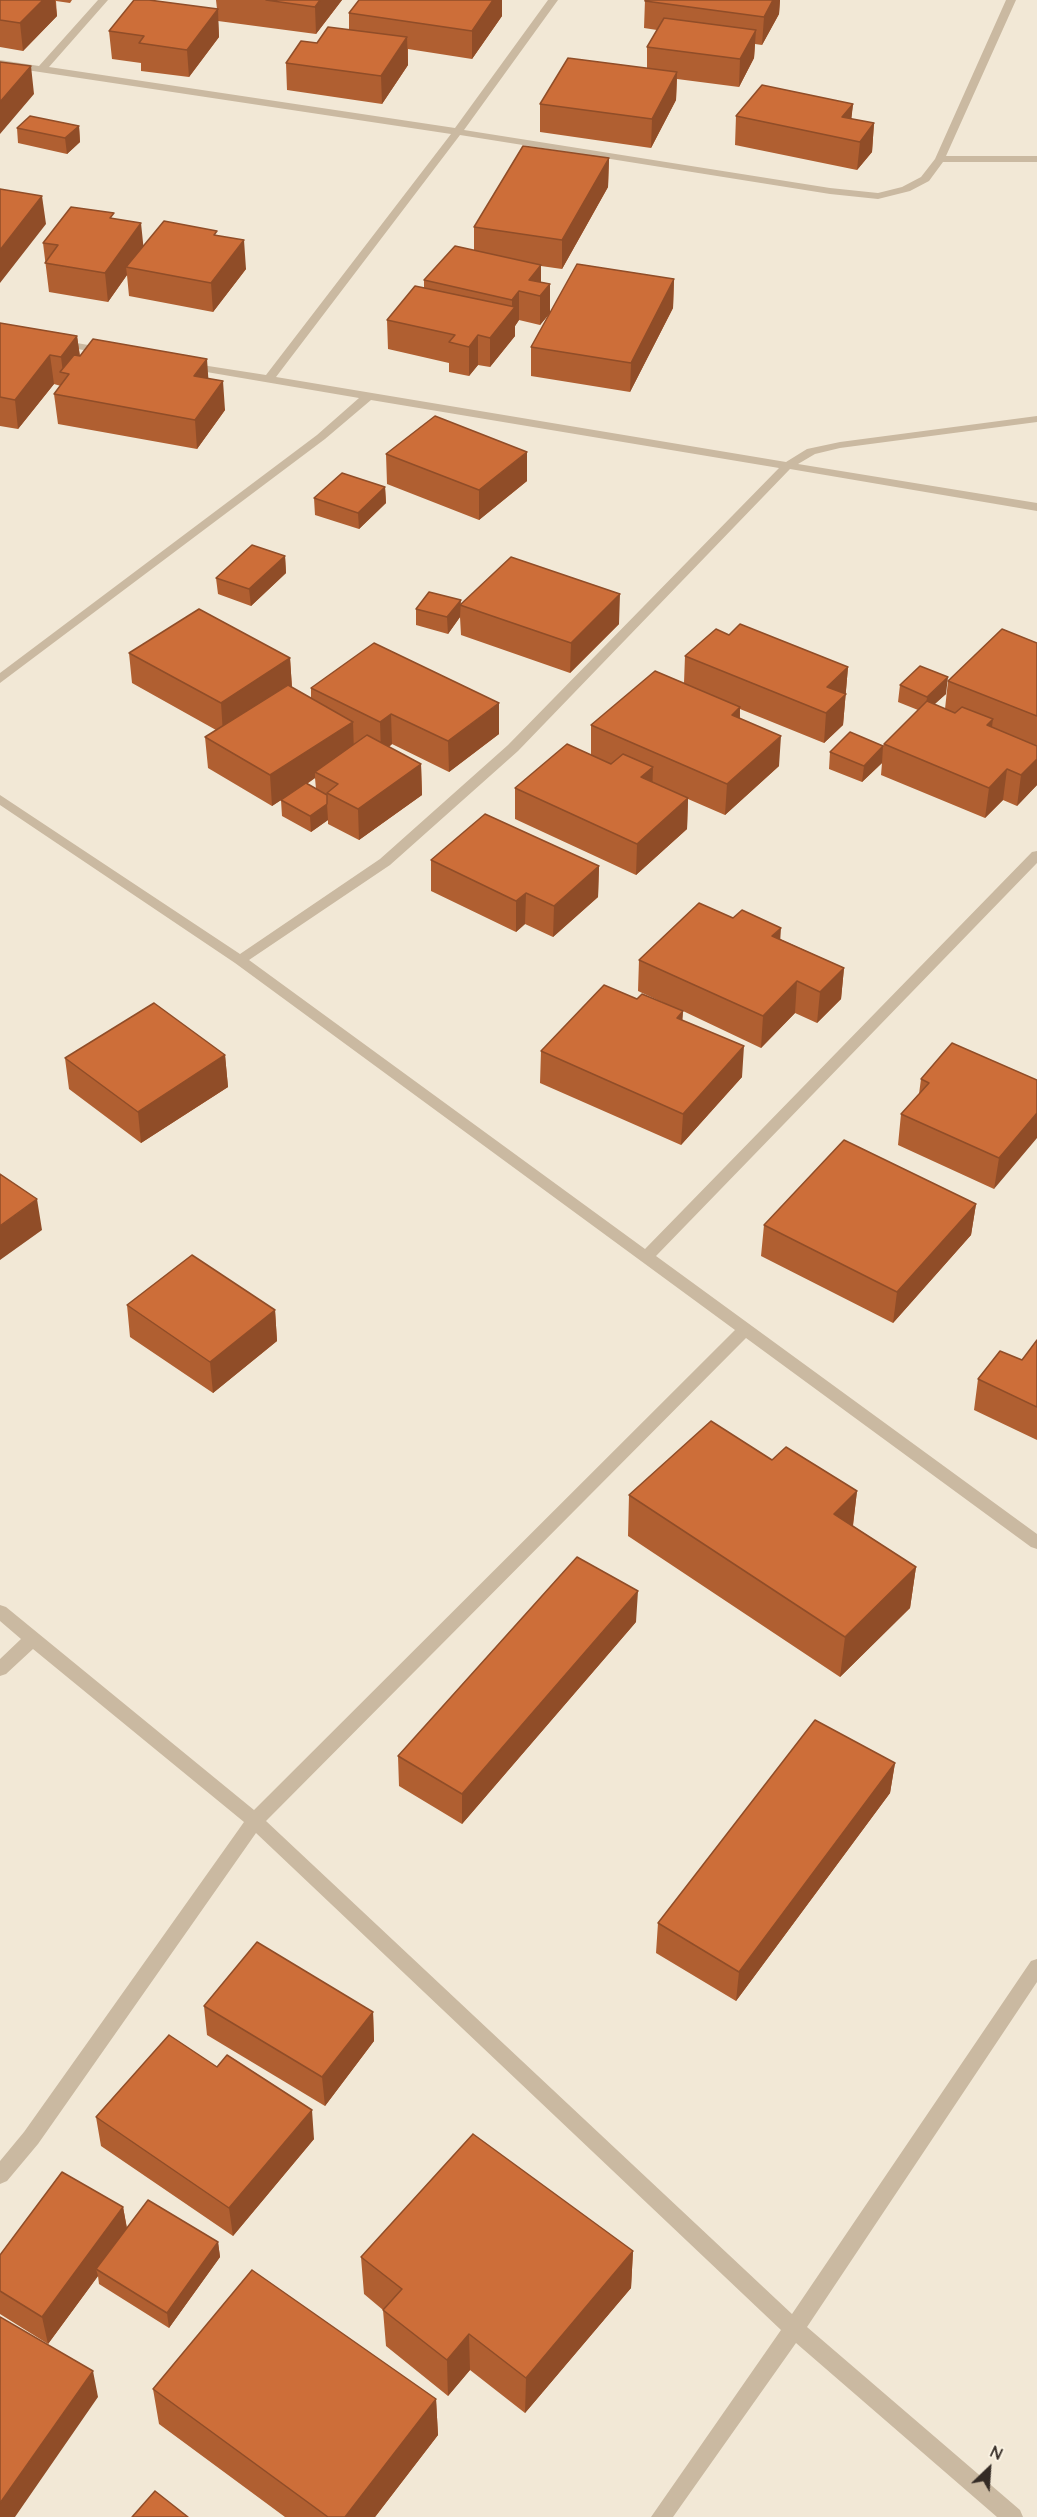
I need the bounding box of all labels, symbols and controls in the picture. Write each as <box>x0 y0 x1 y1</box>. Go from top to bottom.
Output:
north arrow <box>959 2439 1019 2499</box>
text: N <box>987 2441 1006 2464</box>

